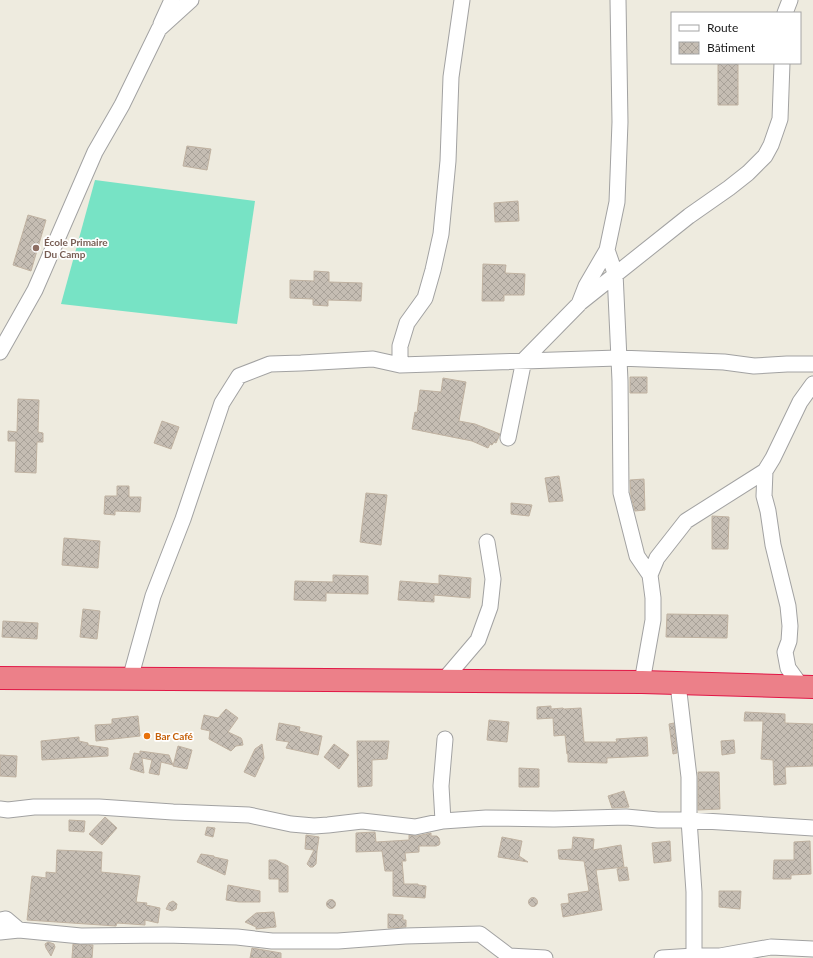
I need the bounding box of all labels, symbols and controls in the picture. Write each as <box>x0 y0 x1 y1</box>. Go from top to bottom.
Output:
legend <box>671 12 801 64</box>
text: Route <box>707 20 738 35</box>
text: Bâtiment <box>707 40 756 55</box>
place label: École Primaire Du Camp <box>44 236 108 260</box>
marker: École Primaire Du Camp <box>31 243 41 253</box>
place label: Bar Café <box>155 730 194 742</box>
marker: Bar Café <box>142 731 152 741</box>

